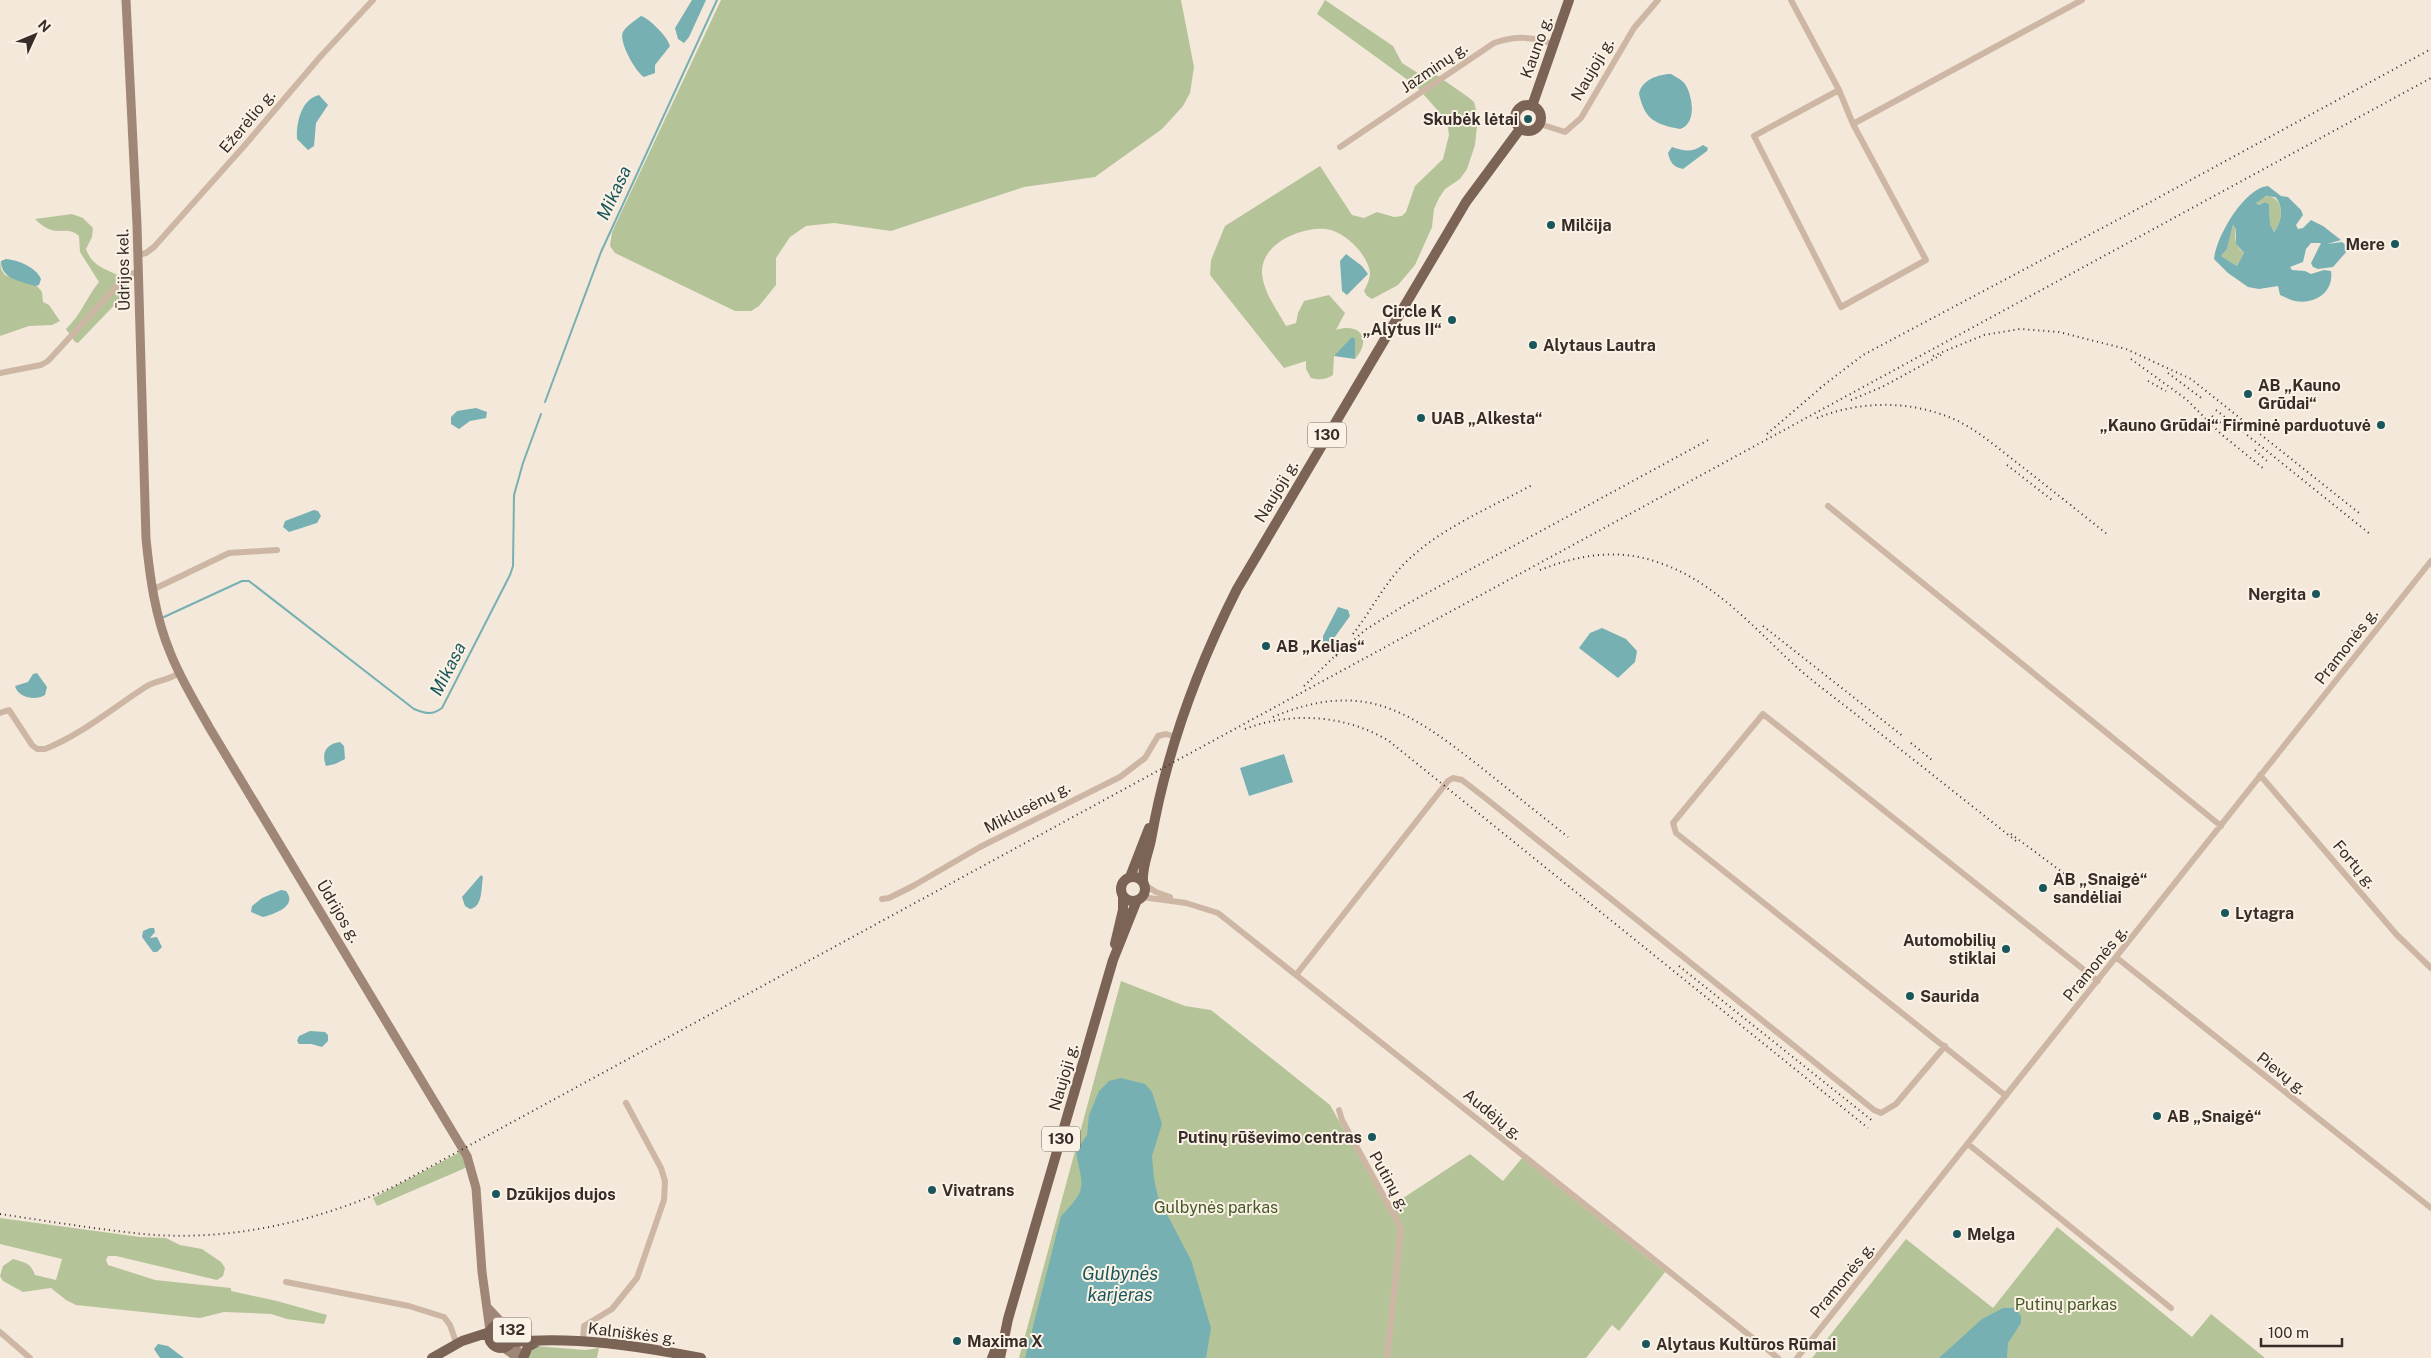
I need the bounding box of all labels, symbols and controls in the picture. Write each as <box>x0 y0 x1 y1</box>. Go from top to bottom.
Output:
north arrow <box>10 10 60 60</box>
street label: Kauno g. <box>1516 14 1556 81</box>
text: N <box>35 16 54 35</box>
street label: Naujoji g. <box>1567 35 1618 104</box>
street label: Jazminų g. <box>1397 38 1471 97</box>
street label: Ežerėlio g. <box>215 86 279 157</box>
place label: Skubėk lėtai <box>1423 110 1518 129</box>
marker: Skubėk lėtai <box>1522 113 1534 125</box>
water label: Mikasa <box>592 162 635 223</box>
place label: Milčija <box>1561 216 1611 235</box>
marker: Milčija <box>1545 219 1557 231</box>
street label: Ūdrijos kel. <box>113 229 134 311</box>
place label: Mere <box>2346 235 2385 254</box>
marker: Mere <box>2389 238 2401 250</box>
place label: Circle K „Alytus II“ <box>1363 302 1443 339</box>
marker: Circle K „Alytus II“ <box>1446 314 1458 326</box>
place label: Alytaus Lautra <box>1543 336 1656 355</box>
marker: Alytaus Lautra <box>1527 339 1539 351</box>
place label: AB „Kauno Grūdai“ <box>2258 376 2341 413</box>
marker: AB „Kauno Grūdai“ <box>2242 388 2254 400</box>
place label: UAB „Alkesta“ <box>1431 409 1543 428</box>
marker: UAB „Alkesta“ <box>1415 412 1427 424</box>
place label: „Kauno Grūdai“ Firminė parduotuvė <box>2100 416 2371 435</box>
marker: „Kauno Grūdai“ Firminė parduotuvė <box>2375 419 2387 431</box>
road number: 130 <box>1308 422 1346 448</box>
street label: Naujoji g. <box>1250 457 1302 526</box>
place label: Nergita <box>2248 585 2306 604</box>
marker: Nergita <box>2310 588 2322 600</box>
street label: Pramonės g. <box>2311 604 2382 688</box>
place label: AB „Kelias“ <box>1276 637 1365 656</box>
water label: Mikasa <box>425 639 470 699</box>
marker: AB „Kelias“ <box>1260 640 1272 652</box>
street label: Miklusėnų g. <box>981 778 1074 837</box>
street label: Fortų g. <box>2329 836 2380 892</box>
place label: AB „Snaigė“ sandėliai <box>2053 870 2148 907</box>
street label: Ūdrijos g. <box>312 876 365 946</box>
marker: AB „Snaigė“ sandėliai <box>2037 882 2049 894</box>
place label: Lytagra <box>2235 904 2294 923</box>
marker: Lytagra <box>2219 907 2231 919</box>
street label: Pramonės g. <box>2059 922 2132 1005</box>
place label: Automobilių stiklai <box>1903 931 1996 968</box>
marker: Automobilių stiklai <box>2000 943 2012 955</box>
place label: Saurida <box>1920 987 1979 1006</box>
marker: Saurida <box>1904 990 1916 1002</box>
street label: Naujoji g. <box>1045 1041 1082 1113</box>
street label: Pievų g. <box>2253 1048 2310 1099</box>
street label: Audėjų g. <box>1459 1085 1526 1144</box>
place label: AB „Snaigė“ <box>2167 1107 2262 1126</box>
marker: AB „Snaigė“ <box>2151 1110 2163 1122</box>
road number: 130 <box>1042 1126 1080 1152</box>
place label: Putinų rūševimo centras <box>1178 1128 1362 1147</box>
marker: Putinų rūševimo centras <box>1366 1131 1378 1143</box>
street label: Putinų g. <box>1365 1148 1414 1215</box>
place label: Vivatrans <box>942 1181 1014 1200</box>
marker: Vivatrans <box>926 1184 938 1196</box>
place label: Dzūkijos dujos <box>506 1185 616 1204</box>
marker: Dzūkijos dujos <box>490 1188 502 1200</box>
park label: Gulbynės parkas <box>1154 1198 1278 1217</box>
place label: Melga <box>1967 1225 2015 1244</box>
marker: Melga <box>1951 1228 1963 1240</box>
street label: Pramonės g. <box>1806 1239 1879 1322</box>
water label: Gulbynės karjeras <box>1082 1263 1158 1305</box>
park label: Putinų parkas <box>2015 1295 2117 1314</box>
scale bar <box>2261 1316 2342 1348</box>
road number: 132 <box>493 1318 531 1342</box>
street label: Kalniškės g. <box>587 1319 677 1348</box>
text: 100 m <box>2268 1324 2309 1341</box>
place label: Maxima X <box>967 1332 1043 1351</box>
marker: Maxima X <box>951 1335 963 1347</box>
place label: Alytaus Kultūros Rūmai <box>1656 1335 1836 1354</box>
marker: Alytaus Kultūros Rūmai <box>1640 1338 1652 1350</box>

